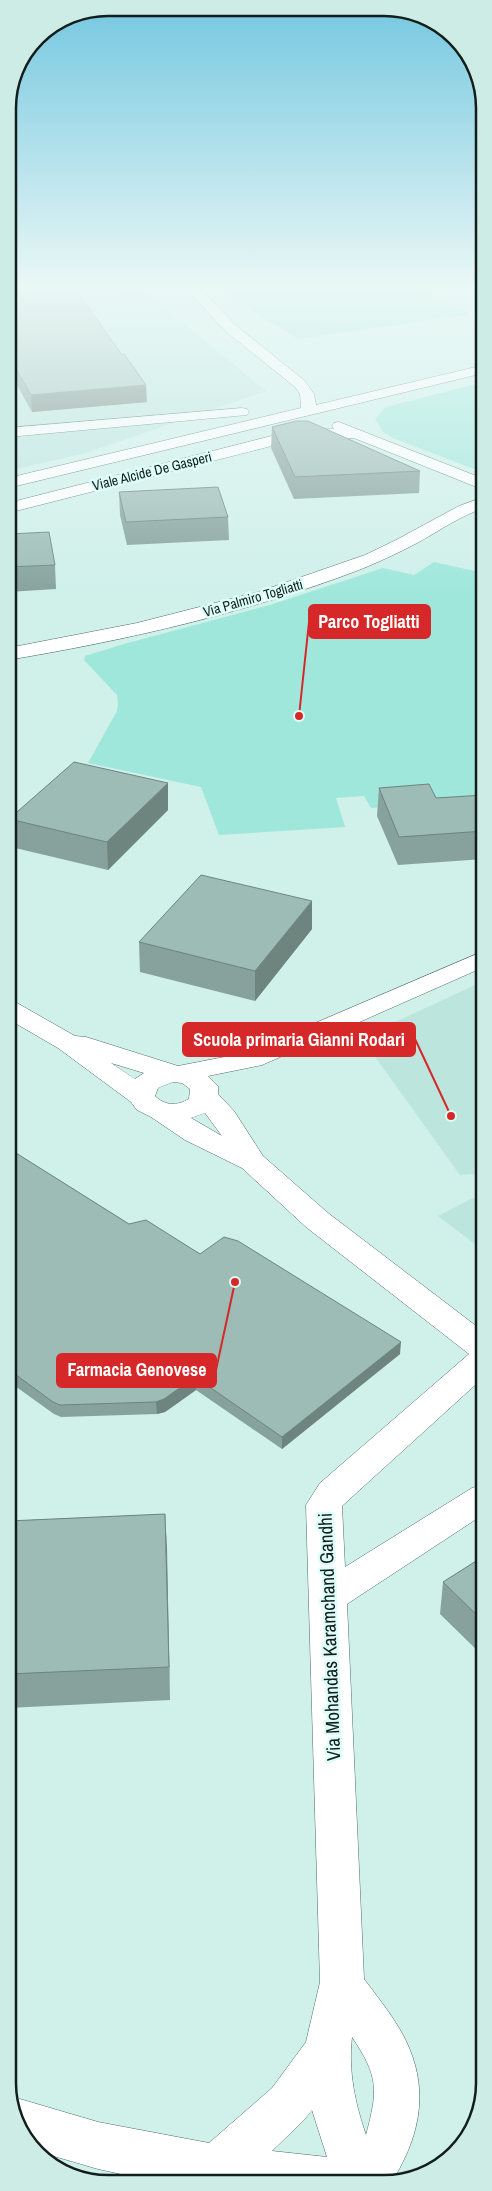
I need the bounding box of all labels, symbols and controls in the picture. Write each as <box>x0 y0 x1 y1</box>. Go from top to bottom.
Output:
street label: Viale Alcide De Gasperi <box>90 447 214 495</box>
street label: Via Palmiro Togliatti <box>201 575 305 621</box>
callout: Parco Togliatti <box>309 605 430 638</box>
text: Parco Togliatti <box>318 609 420 634</box>
callout: Scuola primaria Gianni Rodari <box>183 1023 415 1056</box>
text: Scuola primaria Gianni Rodari <box>193 1027 405 1052</box>
callout: Farmacia Genovese <box>57 1354 216 1387</box>
text: Farmacia Genovese <box>68 1357 206 1382</box>
street label: Via Mohandas Karamchand Gandhi <box>312 1512 346 1762</box>

